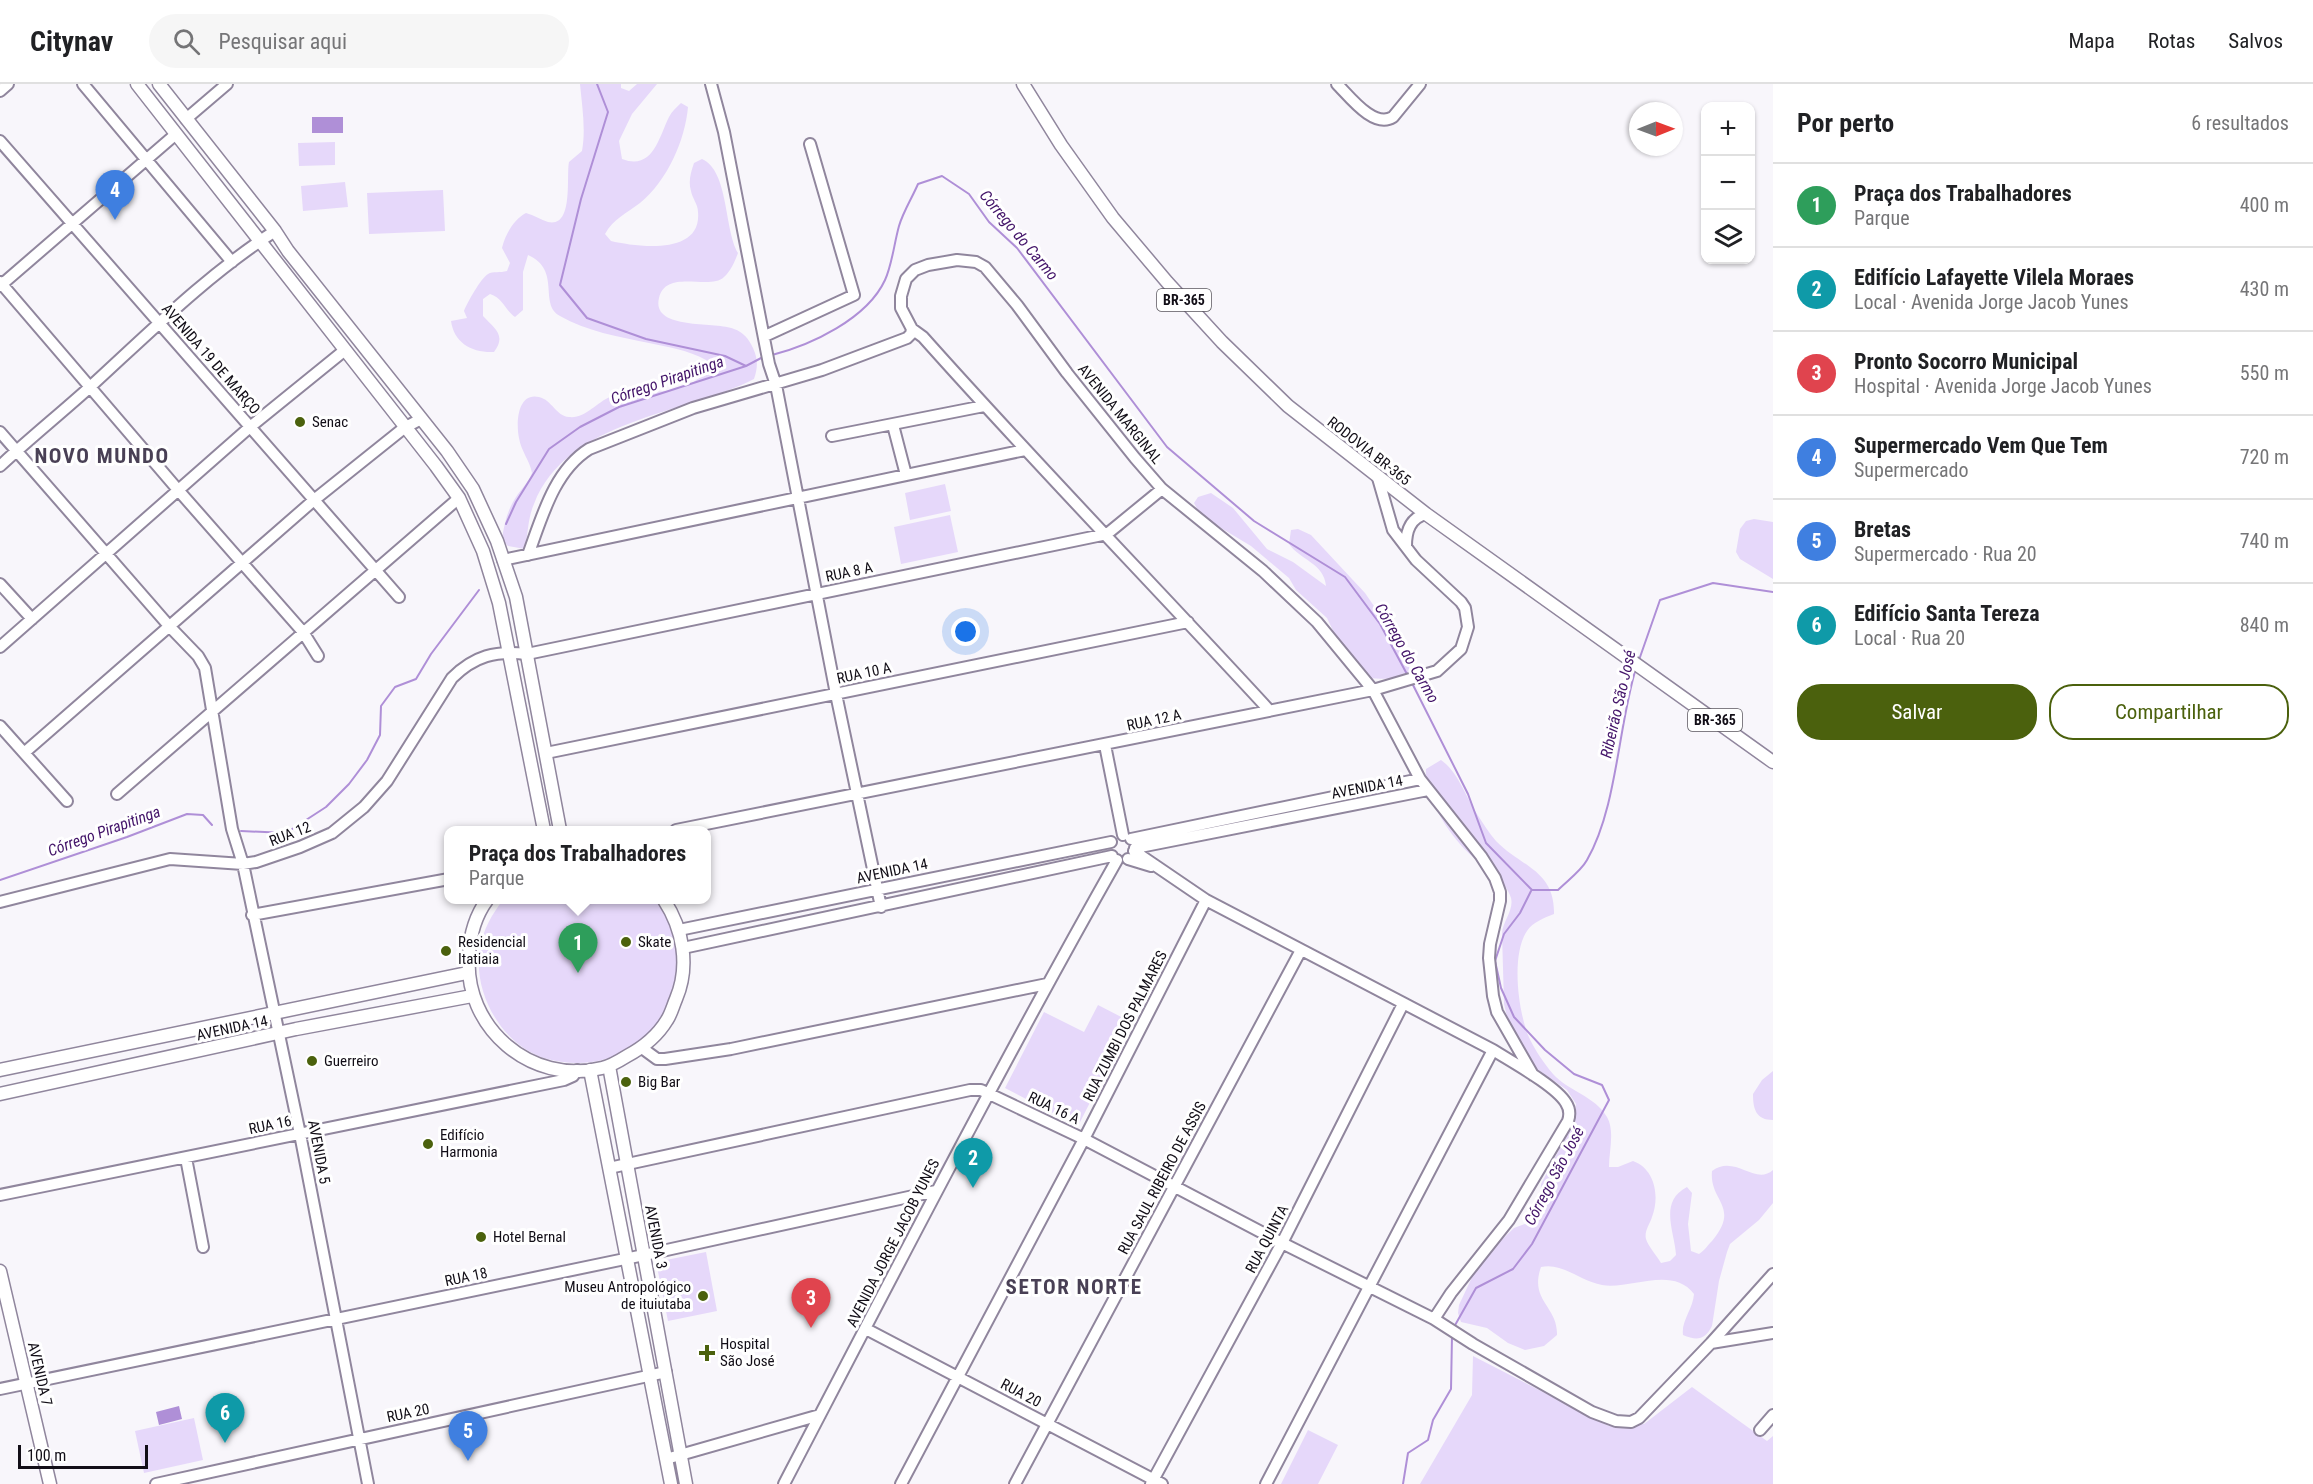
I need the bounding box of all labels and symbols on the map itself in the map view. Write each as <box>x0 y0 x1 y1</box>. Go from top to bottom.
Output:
north arrow <box>1629 102 1683 156</box>
pin: 4 <box>96 170 134 220</box>
water label: Córrego do Carmo <box>976 186 1062 284</box>
road number: BR-365 <box>1157 289 1211 311</box>
street label: AVENIDA 19 DE MARÇO <box>158 300 264 418</box>
water label: Córrego Pirapitinga <box>608 352 726 408</box>
street label: AVENIDA MARGINAL <box>1074 360 1166 468</box>
place label: Senac <box>312 413 348 431</box>
street label: RODOVIA BR-365 <box>1324 413 1414 489</box>
marker: Senac <box>293 415 307 429</box>
district label: NOVO MUNDO <box>34 444 170 468</box>
street label: RUA 8 A <box>824 558 875 586</box>
water label: Córrego do Carmo <box>1371 600 1443 706</box>
your location <box>951 617 980 646</box>
water label: Ribeirão São José <box>1596 648 1640 760</box>
street label: RUA 10 A <box>835 658 893 688</box>
street label: RUA 12 A <box>1125 705 1183 735</box>
road number: BR-365 <box>1688 709 1742 731</box>
street label: AVENIDA 14 <box>1330 771 1404 803</box>
water label: Córrego Pirapitinga <box>45 802 163 860</box>
street label: RUA 12 <box>267 818 313 850</box>
street label: AVENIDA 14 <box>855 855 929 887</box>
pin: 1 <box>558 924 598 973</box>
place label: Residencial Itatiaia <box>458 933 526 968</box>
place label: Skate <box>638 933 671 951</box>
marker: Skate <box>619 935 633 949</box>
marker: Residencial Itatiaia <box>439 944 453 958</box>
street label: RUA ZUMBI DOS PALMARES <box>1079 948 1171 1104</box>
street label: AVENIDA 14 <box>195 1012 269 1044</box>
place label: Guerreiro <box>324 1052 379 1070</box>
marker: Guerreiro <box>305 1054 319 1068</box>
place label: Big Bar <box>638 1073 681 1091</box>
marker: Big Bar <box>619 1075 633 1089</box>
street label: RUA 16 A <box>1025 1088 1083 1128</box>
street label: RUA SAUL RIBEIRO DE ASSIS <box>1114 1098 1210 1257</box>
street label: RUA 16 <box>247 1112 293 1138</box>
street label: AVENIDA 5 <box>304 1118 334 1186</box>
water label: Córrego São José <box>1520 1123 1588 1228</box>
place label: Edifício Harmonia <box>440 1126 498 1161</box>
marker: Edifício Harmonia <box>421 1137 435 1151</box>
pin: 2 <box>954 1138 992 1188</box>
street label: AVENIDA JORGE JACOB YUNES <box>843 1156 943 1330</box>
street label: RUA QUINTA <box>1242 1202 1293 1276</box>
street label: AVENIDA 3 <box>641 1203 671 1271</box>
place label: Hotel Bernal <box>493 1228 566 1246</box>
marker: Hotel Bernal <box>474 1230 488 1244</box>
street label: RUA 18 <box>443 1264 489 1290</box>
district label: SETOR NORTE <box>1006 1275 1142 1299</box>
place label: Museu Antropológico de ituiutaba <box>564 1278 691 1313</box>
pin: 3 <box>792 1278 830 1328</box>
marker: Museu Antropológico de ituiutaba <box>696 1289 710 1303</box>
place label: Hospital São José <box>720 1335 775 1370</box>
street label: AVENIDA 7 <box>24 1340 56 1408</box>
marker: Hospital São José <box>698 1344 716 1362</box>
street label: RUA 20 <box>998 1375 1044 1411</box>
pin: 6 <box>206 1394 244 1443</box>
street label: RUA 20 <box>385 1400 431 1426</box>
pin: 5 <box>448 1412 488 1461</box>
scale bar <box>18 1442 148 1470</box>

